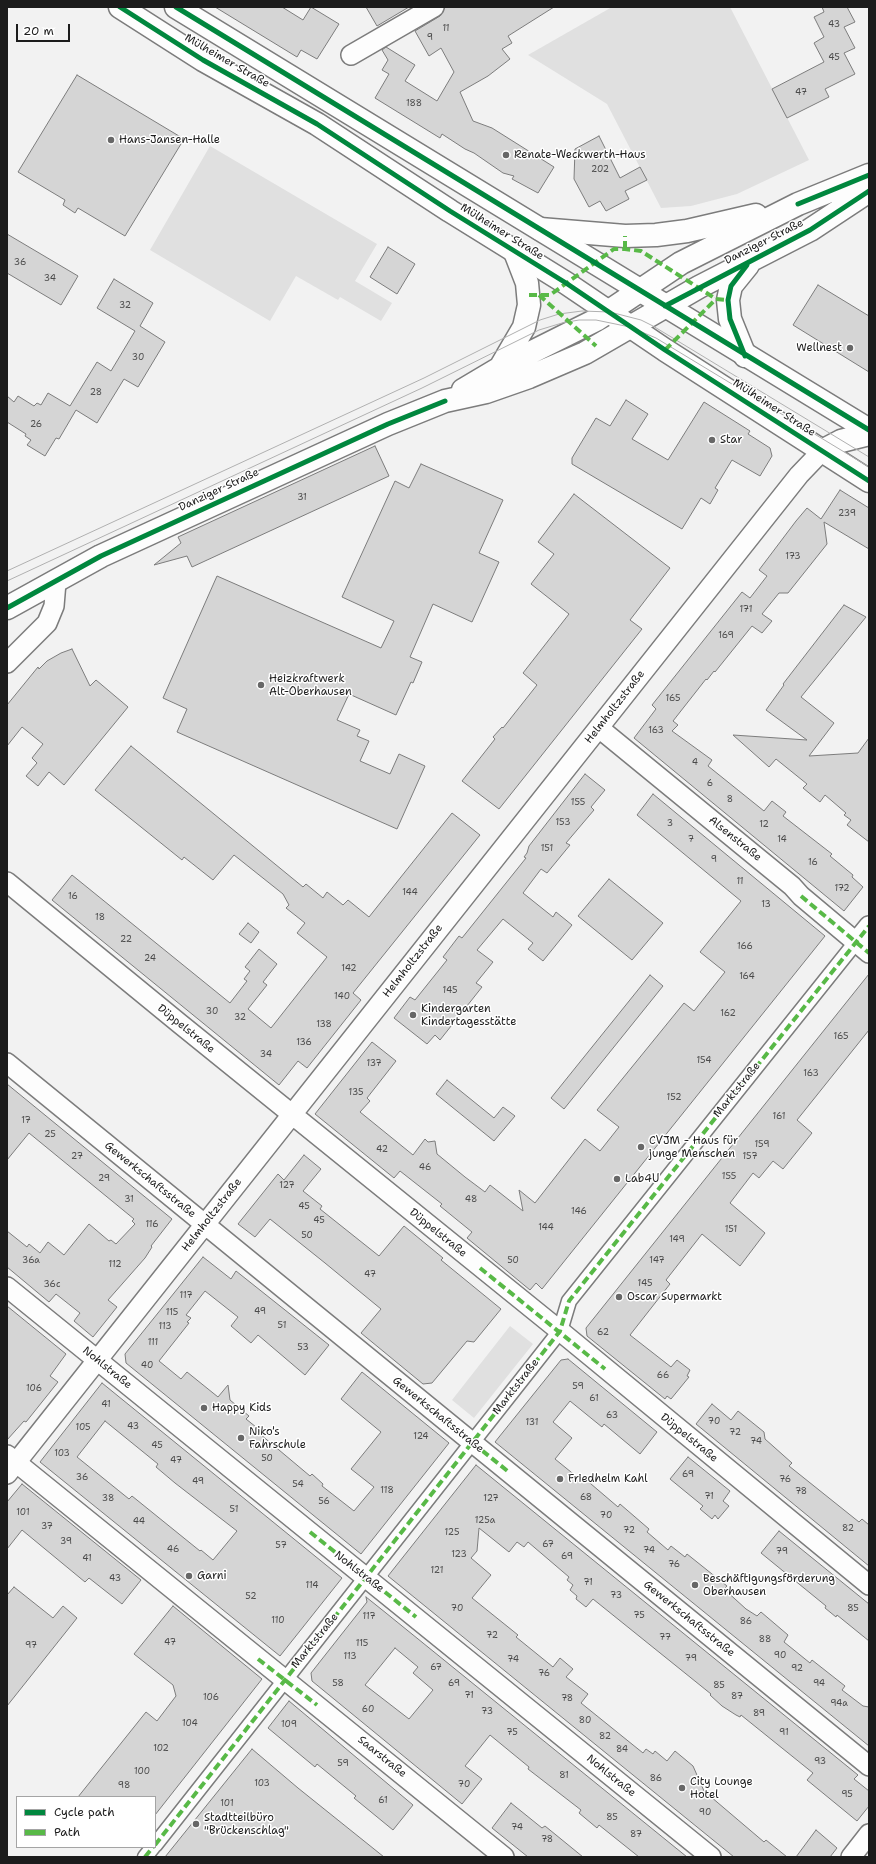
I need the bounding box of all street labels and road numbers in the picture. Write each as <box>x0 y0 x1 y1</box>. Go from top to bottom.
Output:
street label: Mülheimer Straße <box>182 31 272 91</box>
street label: Mülheimer Straße <box>458 201 546 263</box>
street label: Danziger Straße <box>722 216 806 268</box>
street label: Mülheimer Straße <box>730 376 818 440</box>
street label: Danziger Straße <box>177 466 261 514</box>
street label: Helmholtzstraße <box>582 668 648 746</box>
street label: Alsenstraße <box>706 814 764 864</box>
street label: Helmholtzstraße <box>380 922 446 1000</box>
street label: Düppelstraße <box>155 1002 217 1056</box>
street label: Marktstraße <box>711 1060 763 1120</box>
street label: Gewerkschaftsstraße <box>102 1139 198 1221</box>
street label: Helmholtzstraße <box>179 1176 245 1254</box>
street label: Düppelstraße <box>407 1206 469 1260</box>
street label: Nohlstraße <box>80 1344 134 1392</box>
street label: Marktstraße <box>490 1356 542 1418</box>
street label: Gewerkschaftsstraße <box>390 1374 486 1456</box>
street label: Düppelstraße <box>658 1411 720 1465</box>
street label: Nohlstraße <box>331 1548 387 1596</box>
street label: Gewerkschaftsstraße <box>641 1578 737 1660</box>
street label: Marktstraße <box>289 1611 341 1671</box>
street label: Saarstraße <box>355 1733 409 1781</box>
street label: Nohlstraße <box>584 1752 638 1800</box>

